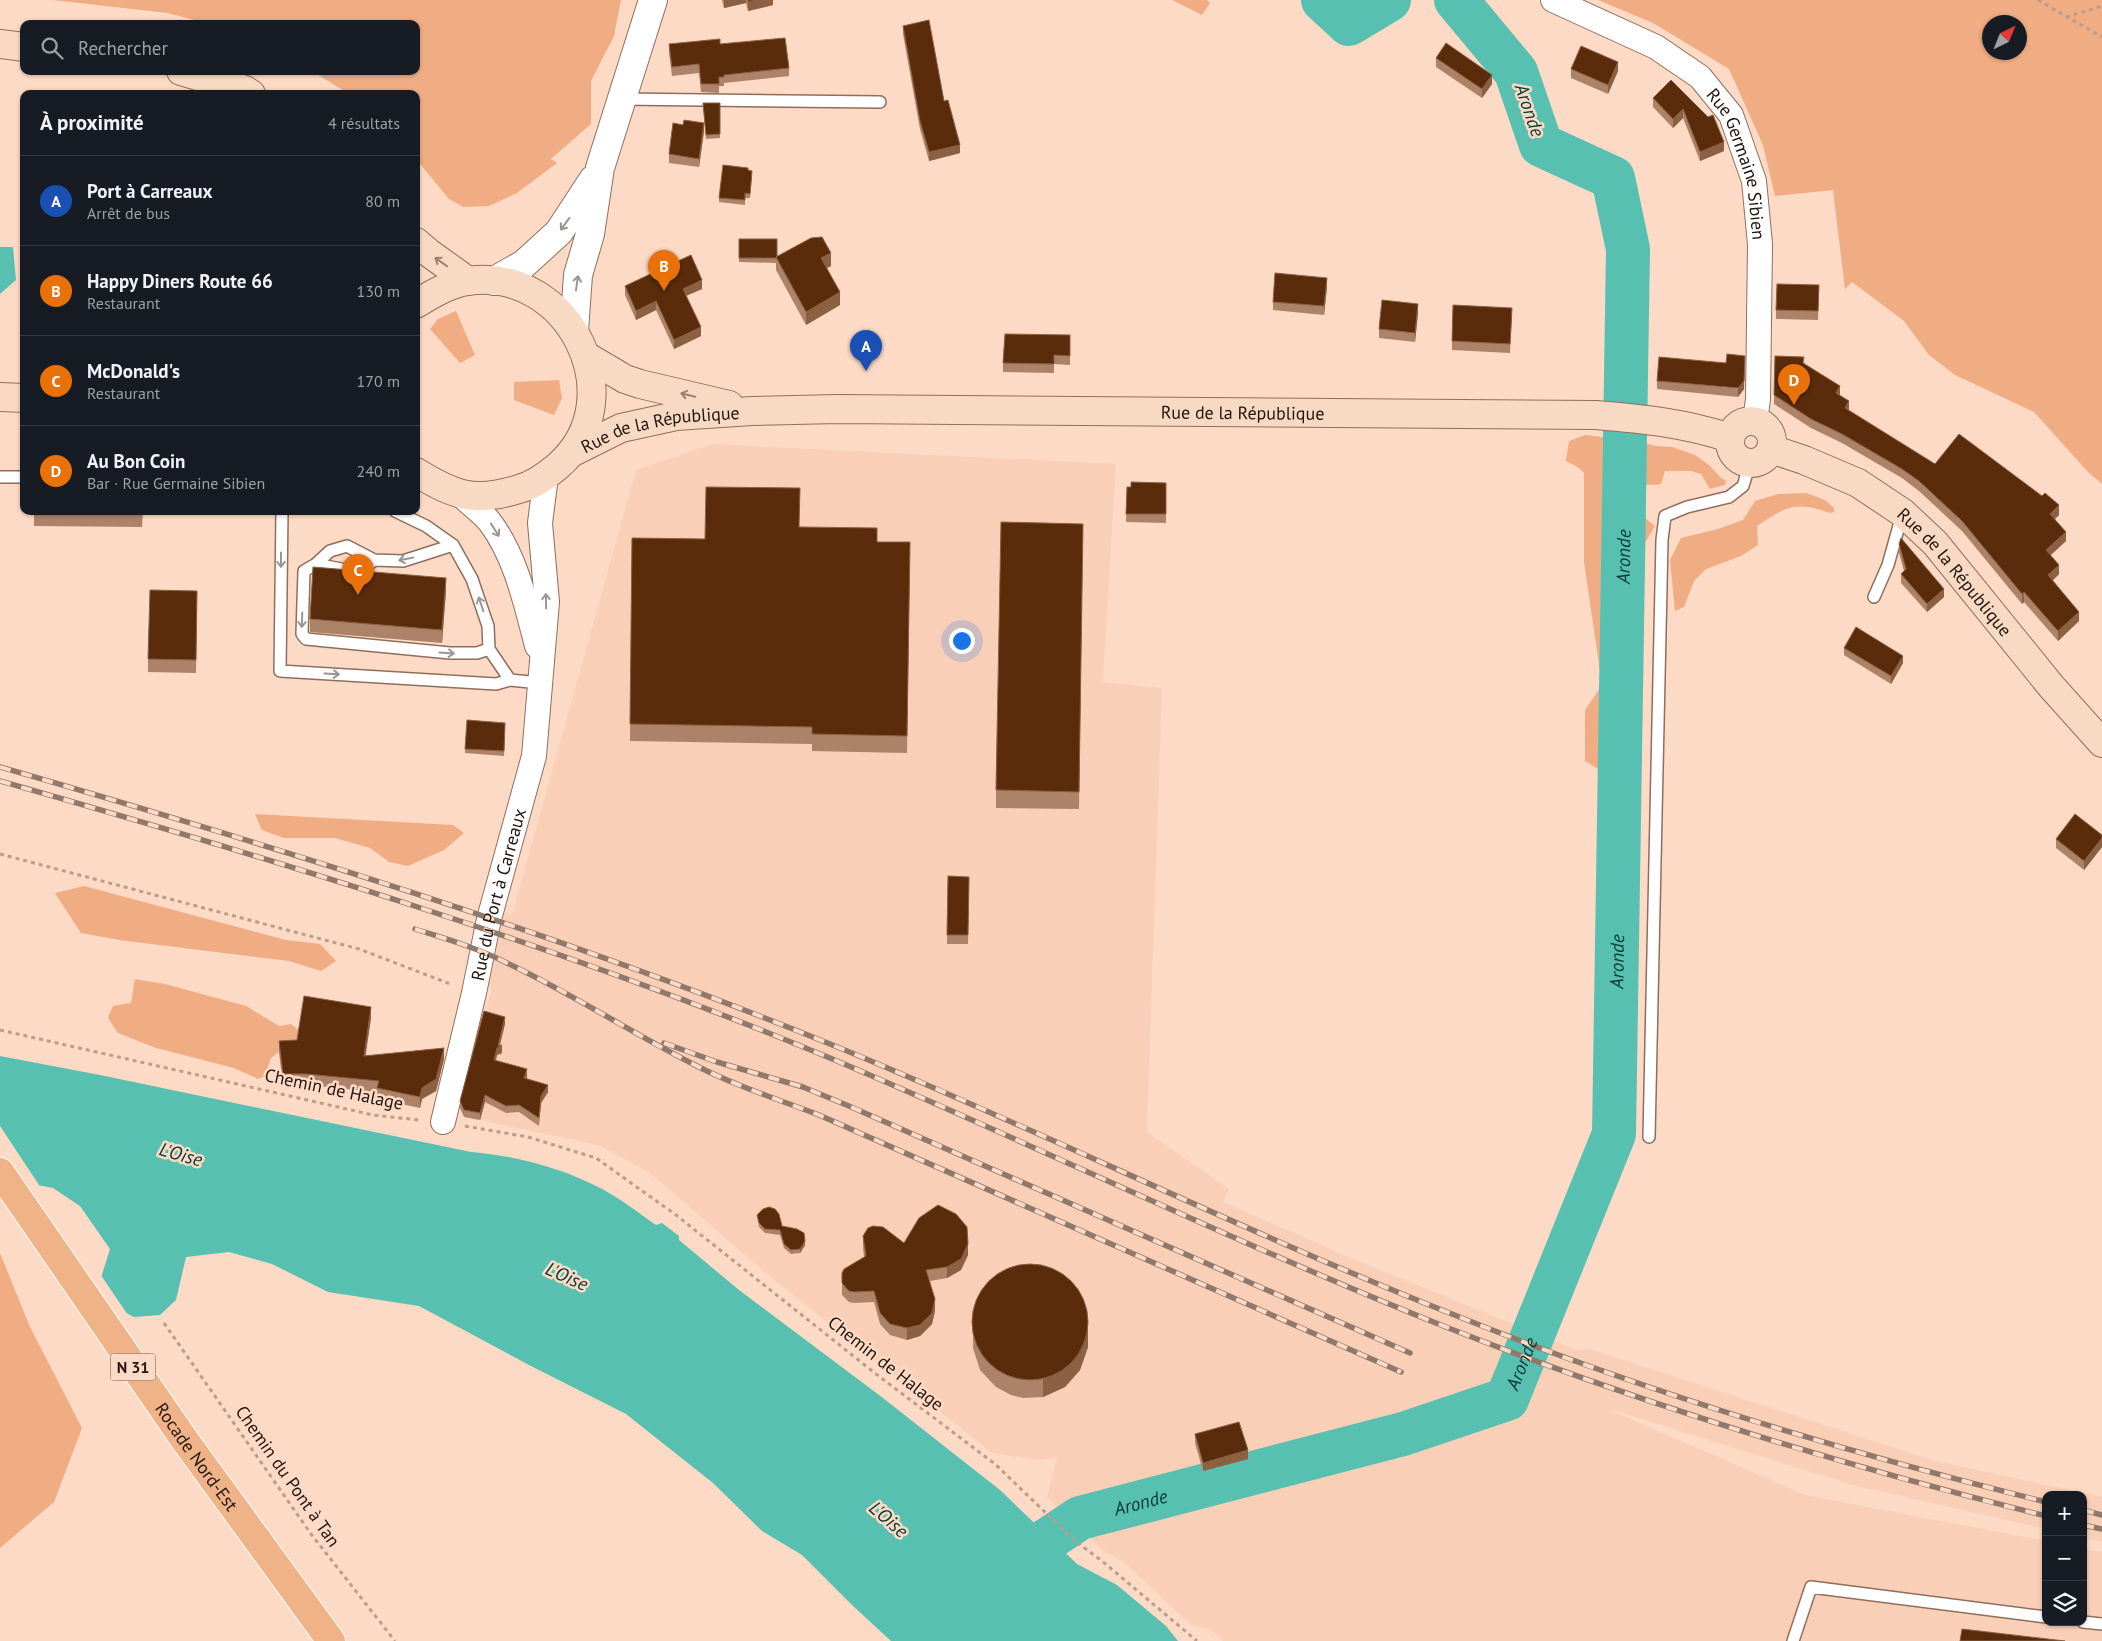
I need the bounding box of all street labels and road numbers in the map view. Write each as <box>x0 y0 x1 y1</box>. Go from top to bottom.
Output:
street label: Rue Germaine Sibien <box>1702 83 1771 241</box>
street label: Rue de la République <box>577 400 740 458</box>
street label: Rue de la République <box>1161 400 1325 424</box>
street label: Rue de la République <box>1893 502 2017 641</box>
street label: Rue du Port à Carreaux <box>465 806 531 983</box>
street label: Chemin de Halage <box>263 1063 405 1115</box>
street label: Chemin de Halage <box>823 1311 949 1415</box>
road number: N 31 <box>110 1354 156 1380</box>
street label: Rocade Nord-Est <box>151 1398 244 1515</box>
street label: Chemin du Pont à Tan <box>231 1401 345 1551</box>

